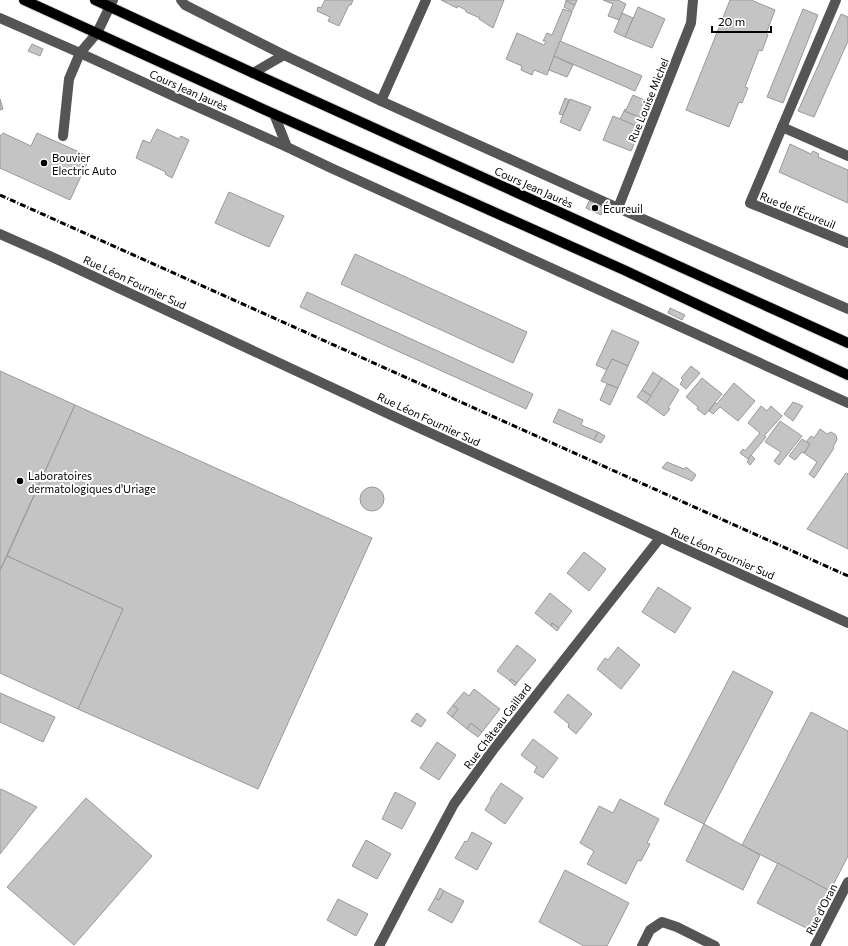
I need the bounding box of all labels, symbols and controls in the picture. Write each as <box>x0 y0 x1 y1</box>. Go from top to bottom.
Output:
scale bar <box>712 8 771 34</box>
text: 20 m <box>718 14 745 28</box>
street label: Rue Louise Michel <box>625 56 671 144</box>
street label: Cours Jean Jaurès <box>147 67 230 114</box>
place label: Bouvier Electric Auto <box>52 151 117 177</box>
marker: Bouvier Electric Auto <box>39 158 49 168</box>
street label: Cours Jean Jaurès <box>492 164 575 211</box>
street label: Rue de l'Écureuil <box>758 188 838 231</box>
place label: Écureuil <box>603 201 643 215</box>
marker: Écureuil <box>590 203 600 213</box>
street label: Rue Léon Fournier Sud <box>81 252 189 312</box>
street label: Rue Léon Fournier Sud <box>375 389 483 449</box>
place label: Laboratoires dermatologiques d'Uriage <box>28 469 156 495</box>
marker: Laboratoires dermatologiques d'Uriage <box>15 476 25 486</box>
street label: Rue Léon Fournier Sud <box>669 524 777 582</box>
street label: Rue Château Gaillard <box>461 681 533 771</box>
street label: Rue d'Oran <box>803 881 839 937</box>

